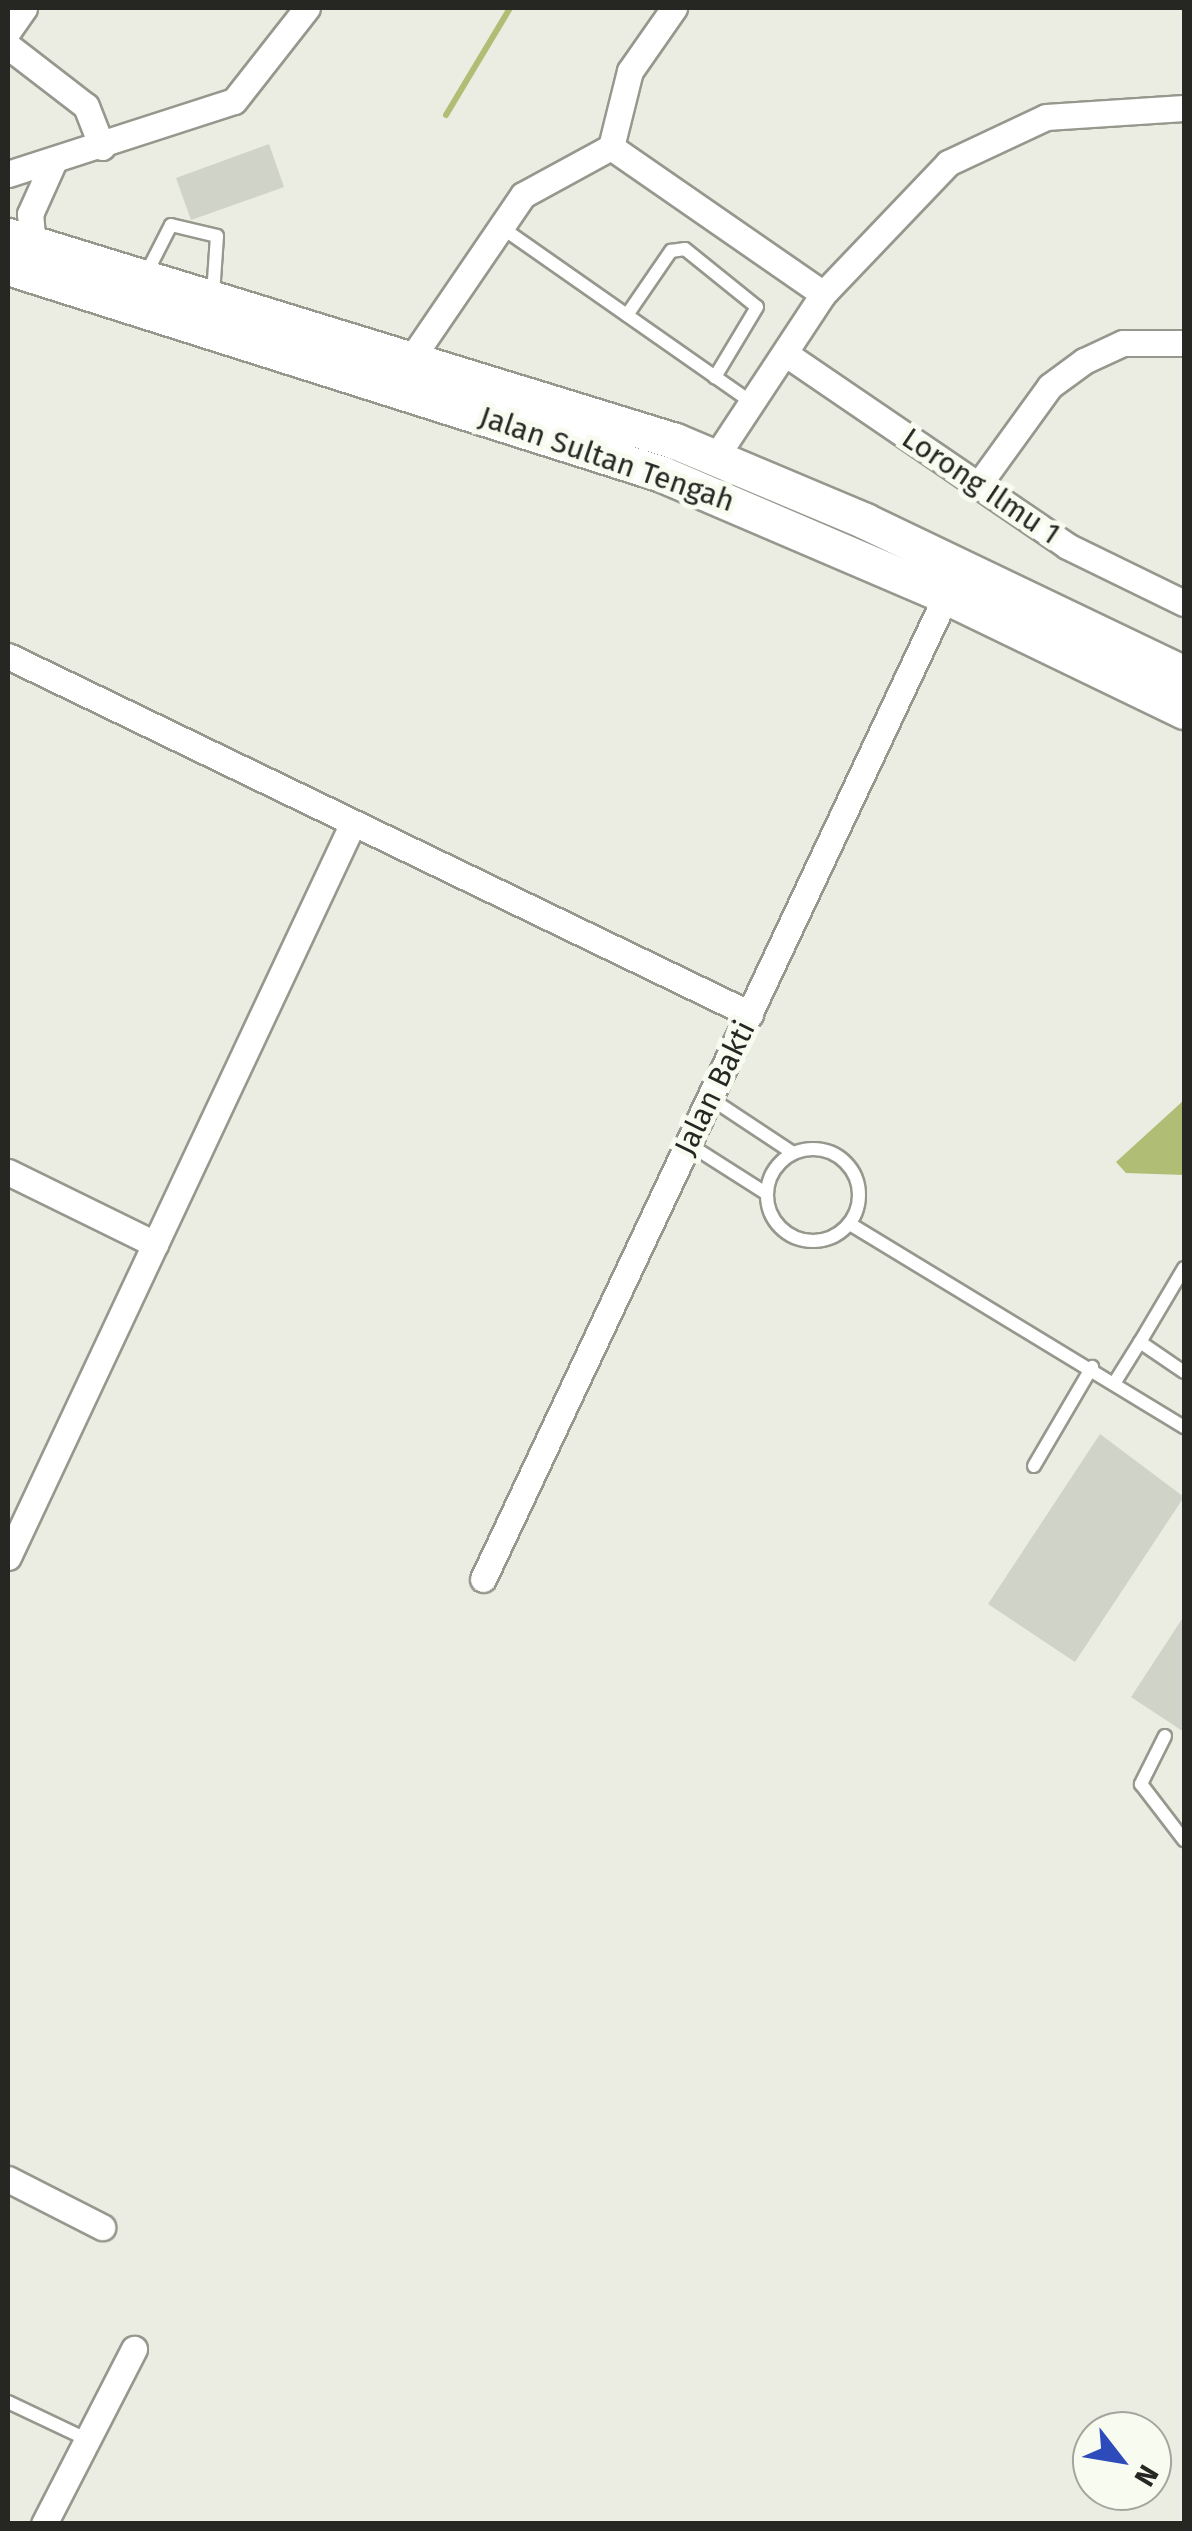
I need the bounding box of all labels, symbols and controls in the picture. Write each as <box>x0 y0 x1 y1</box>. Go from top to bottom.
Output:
street label: Jalan Sultan Tengah <box>475 398 739 520</box>
street label: Lorong Ilmu 1 <box>895 420 1067 552</box>
street label: Jalan Bakti <box>667 1015 763 1161</box>
north arrow <box>1072 2411 1172 2511</box>
text: N <box>1128 2459 1165 2492</box>

